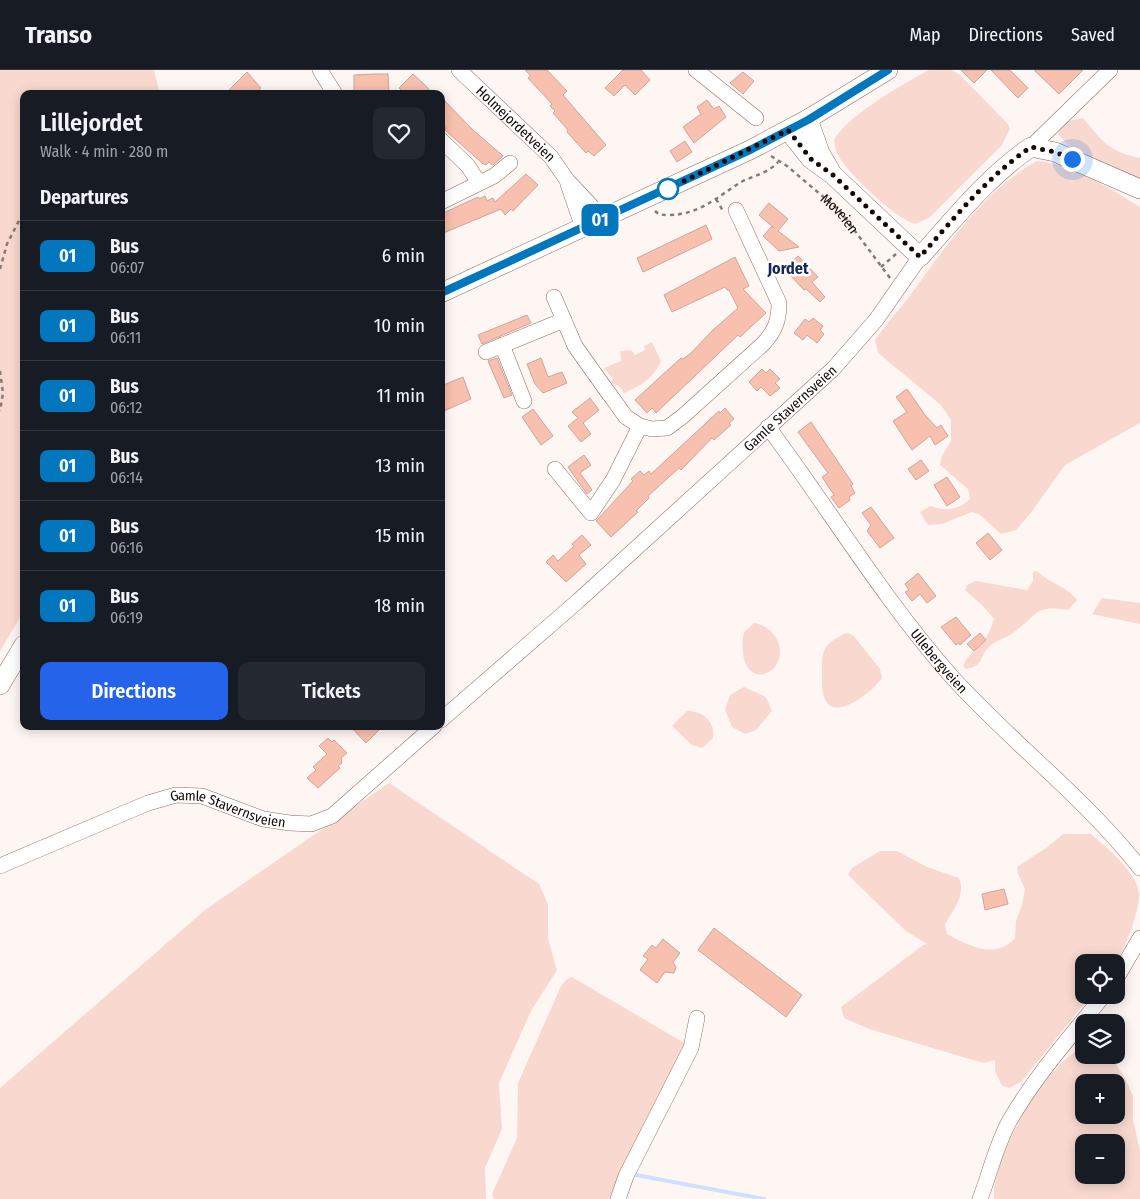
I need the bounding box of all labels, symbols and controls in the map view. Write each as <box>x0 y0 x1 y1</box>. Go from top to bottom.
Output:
text: Transo <box>25 21 92 49</box>
text: Map <box>909 24 941 46</box>
text: Directions <box>969 24 1043 46</box>
text: Saved <box>1071 24 1115 46</box>
street label: Holmejordetveien <box>473 82 559 165</box>
button: heart <box>373 107 425 159</box>
text: Lillejordet <box>40 109 143 137</box>
text: Walk · 4 min · 280 m <box>40 142 168 161</box>
your location <box>1060 147 1085 172</box>
unlabelled marker <box>657 178 679 200</box>
text: Departures <box>40 186 128 209</box>
street label: Moveien <box>817 190 862 237</box>
line badge: 01 <box>578 204 622 236</box>
text: 01 <box>591 209 609 231</box>
text: Bus <box>110 235 139 258</box>
text: 6 min <box>382 244 425 267</box>
text: 01 <box>59 245 76 267</box>
text: 06:07 <box>110 258 144 277</box>
district label: Jordet <box>766 259 809 278</box>
text: Bus <box>110 305 139 328</box>
text: 10 min <box>374 314 425 337</box>
text: 01 <box>59 315 76 337</box>
text: 06:11 <box>110 328 141 347</box>
street label: Gamle Stavernsveien <box>740 362 840 455</box>
text: Bus <box>110 375 139 398</box>
text: 11 min <box>377 384 425 407</box>
text: 01 <box>59 385 76 407</box>
text: 06:12 <box>110 398 142 417</box>
text: Bus <box>110 445 139 468</box>
text: 13 min <box>375 454 425 477</box>
text: 01 <box>59 455 76 477</box>
text: 06:14 <box>110 468 143 487</box>
text: Bus <box>110 515 139 538</box>
text: 15 min <box>375 524 425 547</box>
text: 01 <box>59 525 76 547</box>
text: 06:16 <box>110 538 143 557</box>
text: Bus <box>110 585 139 608</box>
text: 18 min <box>374 594 425 617</box>
text: 01 <box>59 595 76 617</box>
text: 06:19 <box>110 608 143 627</box>
street label: Ullebergveien <box>907 625 971 697</box>
button: Directions <box>40 662 228 720</box>
button: Tickets <box>238 662 425 720</box>
street label: Gamle Stavernsveien <box>168 786 287 831</box>
map controls <box>1075 954 1125 1184</box>
button: locate <box>1075 954 1125 1004</box>
button: layers <box>1075 1014 1125 1064</box>
button: + <box>1075 1074 1125 1124</box>
button: − <box>1075 1134 1125 1184</box>

